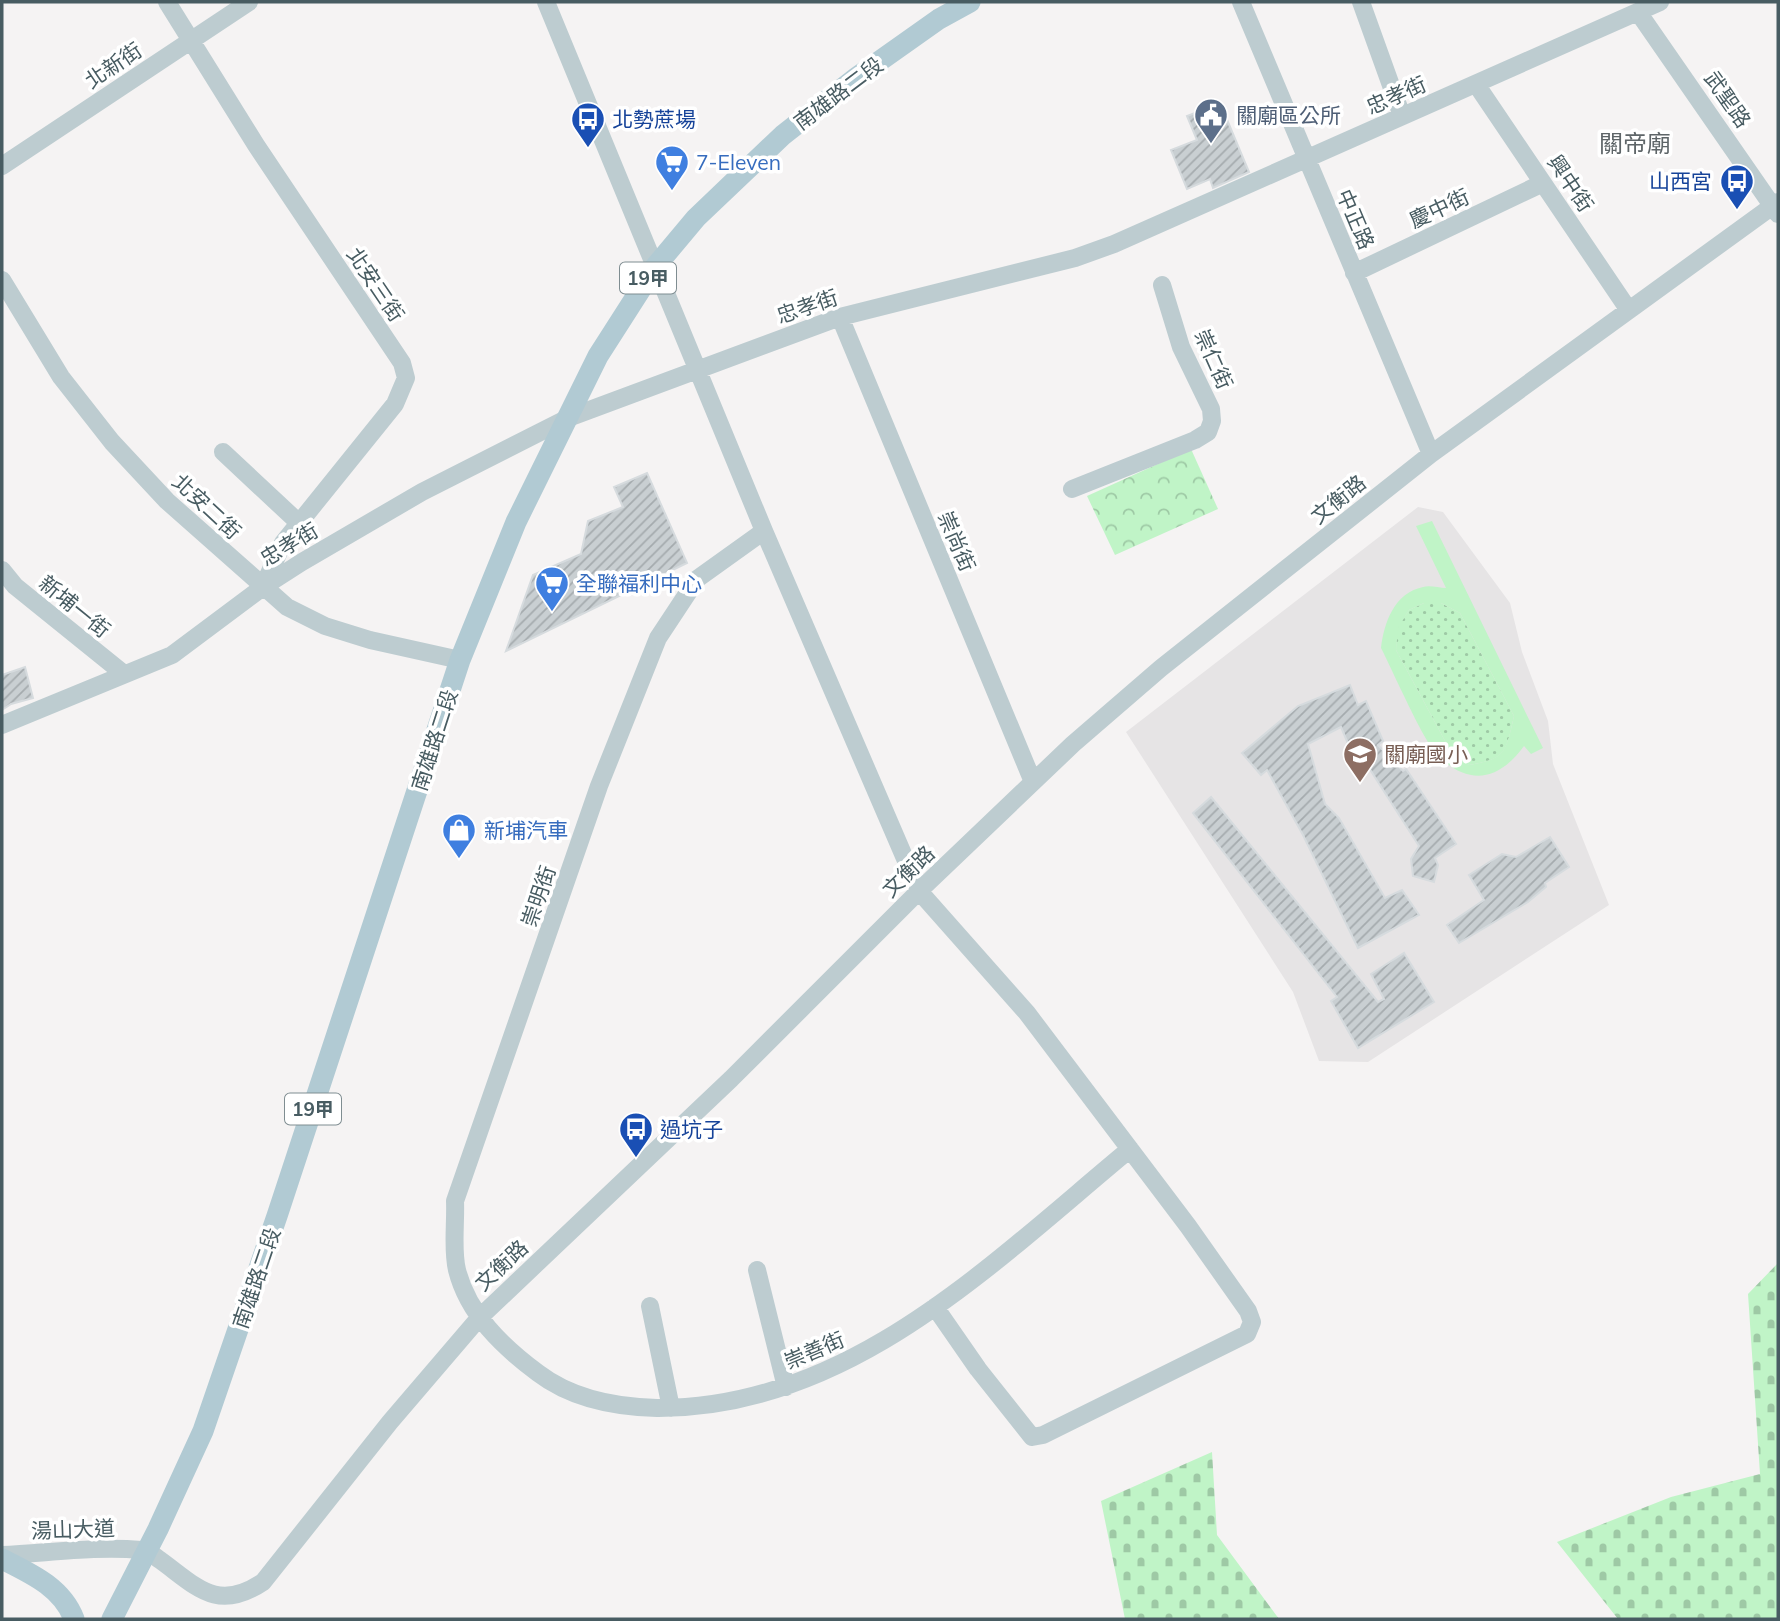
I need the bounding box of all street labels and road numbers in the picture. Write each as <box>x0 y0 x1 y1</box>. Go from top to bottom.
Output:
street label: 北新街 <box>80 37 146 93</box>
street label: 南雄路二段 <box>788 51 888 135</box>
street label: 武聖路 <box>1699 66 1757 132</box>
street label: 忠孝街 <box>1362 70 1430 120</box>
street label: 興中街 <box>1543 150 1599 216</box>
street label: 慶中街 <box>1405 183 1473 233</box>
street label: 中正路 <box>1332 185 1380 253</box>
street label: 北安三街 <box>342 242 410 326</box>
road number: 19甲 <box>620 262 676 294</box>
street label: 忠孝街 <box>773 283 841 329</box>
street label: 崇仁街 <box>1189 325 1239 393</box>
street label: 北安二街 <box>167 468 247 544</box>
street label: 文衡路 <box>1305 469 1371 529</box>
street label: 崇尚街 <box>933 507 981 575</box>
street label: 忠孝街 <box>255 517 323 571</box>
street label: 新埔一街 <box>34 569 116 643</box>
street label: 南雄路二段 <box>405 686 463 794</box>
street label: 文衡路 <box>876 840 940 902</box>
street label: 崇明街 <box>515 862 561 930</box>
road number: 19甲 <box>285 1093 341 1124</box>
street label: 南雄路二段 <box>227 1224 285 1332</box>
street label: 文衡路 <box>469 1234 533 1296</box>
street label: 崇善街 <box>780 1326 848 1374</box>
street label: 湯山大道 <box>31 1515 115 1543</box>

